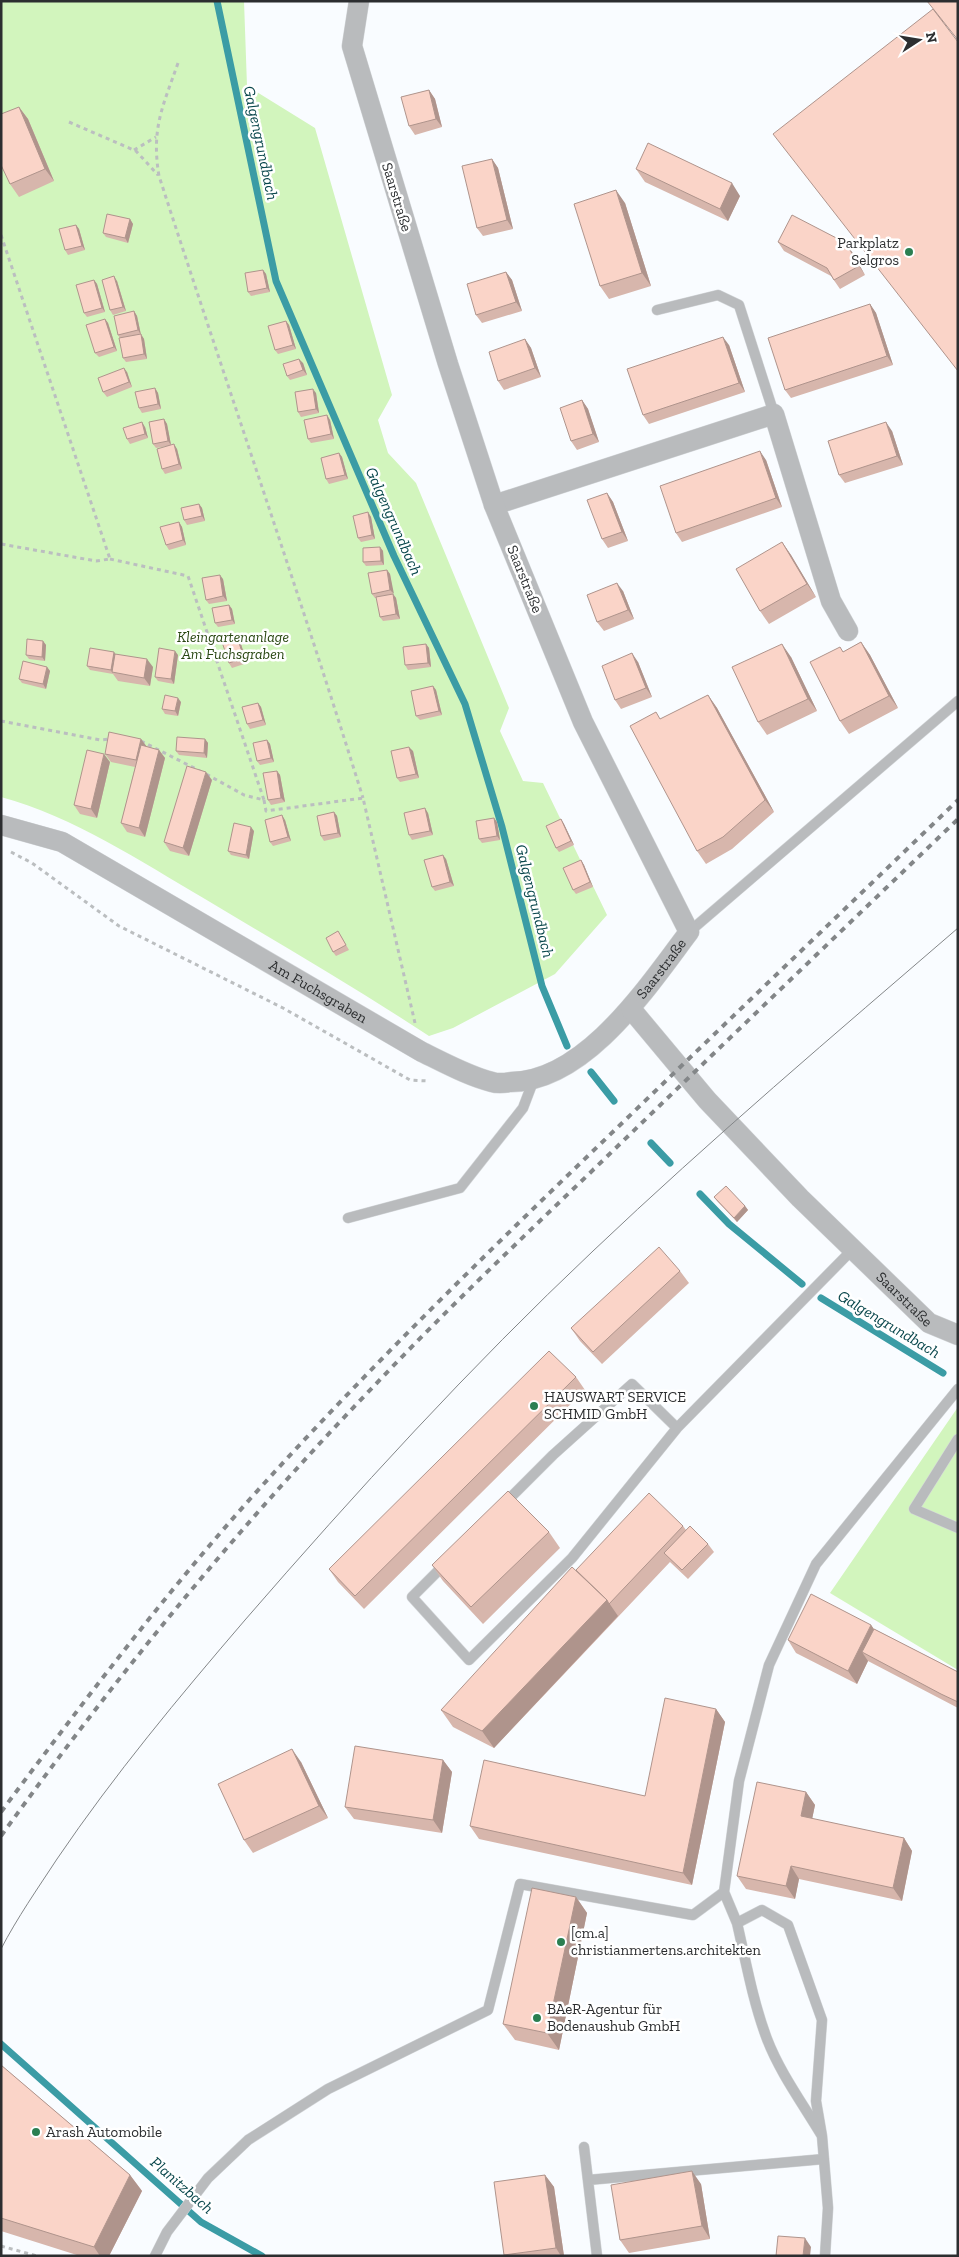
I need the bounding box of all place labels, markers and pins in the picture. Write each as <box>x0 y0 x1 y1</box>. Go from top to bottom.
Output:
place label: Parkplatz Selgros <box>837 234 899 269</box>
marker: Parkplatz Selgros <box>903 246 915 258</box>
place label: HAUSWART SERVICE SCHMID GmbH <box>544 1388 686 1423</box>
marker: HAUSWART SERVICE SCHMID GmbH <box>528 1400 540 1412</box>
place label: [cm.a] christianmertens.architekten <box>571 1924 761 1959</box>
marker: [cm.a] christianmertens.architekten <box>555 1936 567 1948</box>
place label: BAeR-Agentur für Bodenaushub GmbH <box>547 2000 680 2035</box>
marker: BAeR-Agentur für Bodenaushub GmbH <box>531 2012 543 2024</box>
place label: Arash Automobile <box>46 2123 162 2141</box>
marker: Arash Automobile <box>30 2126 42 2138</box>

